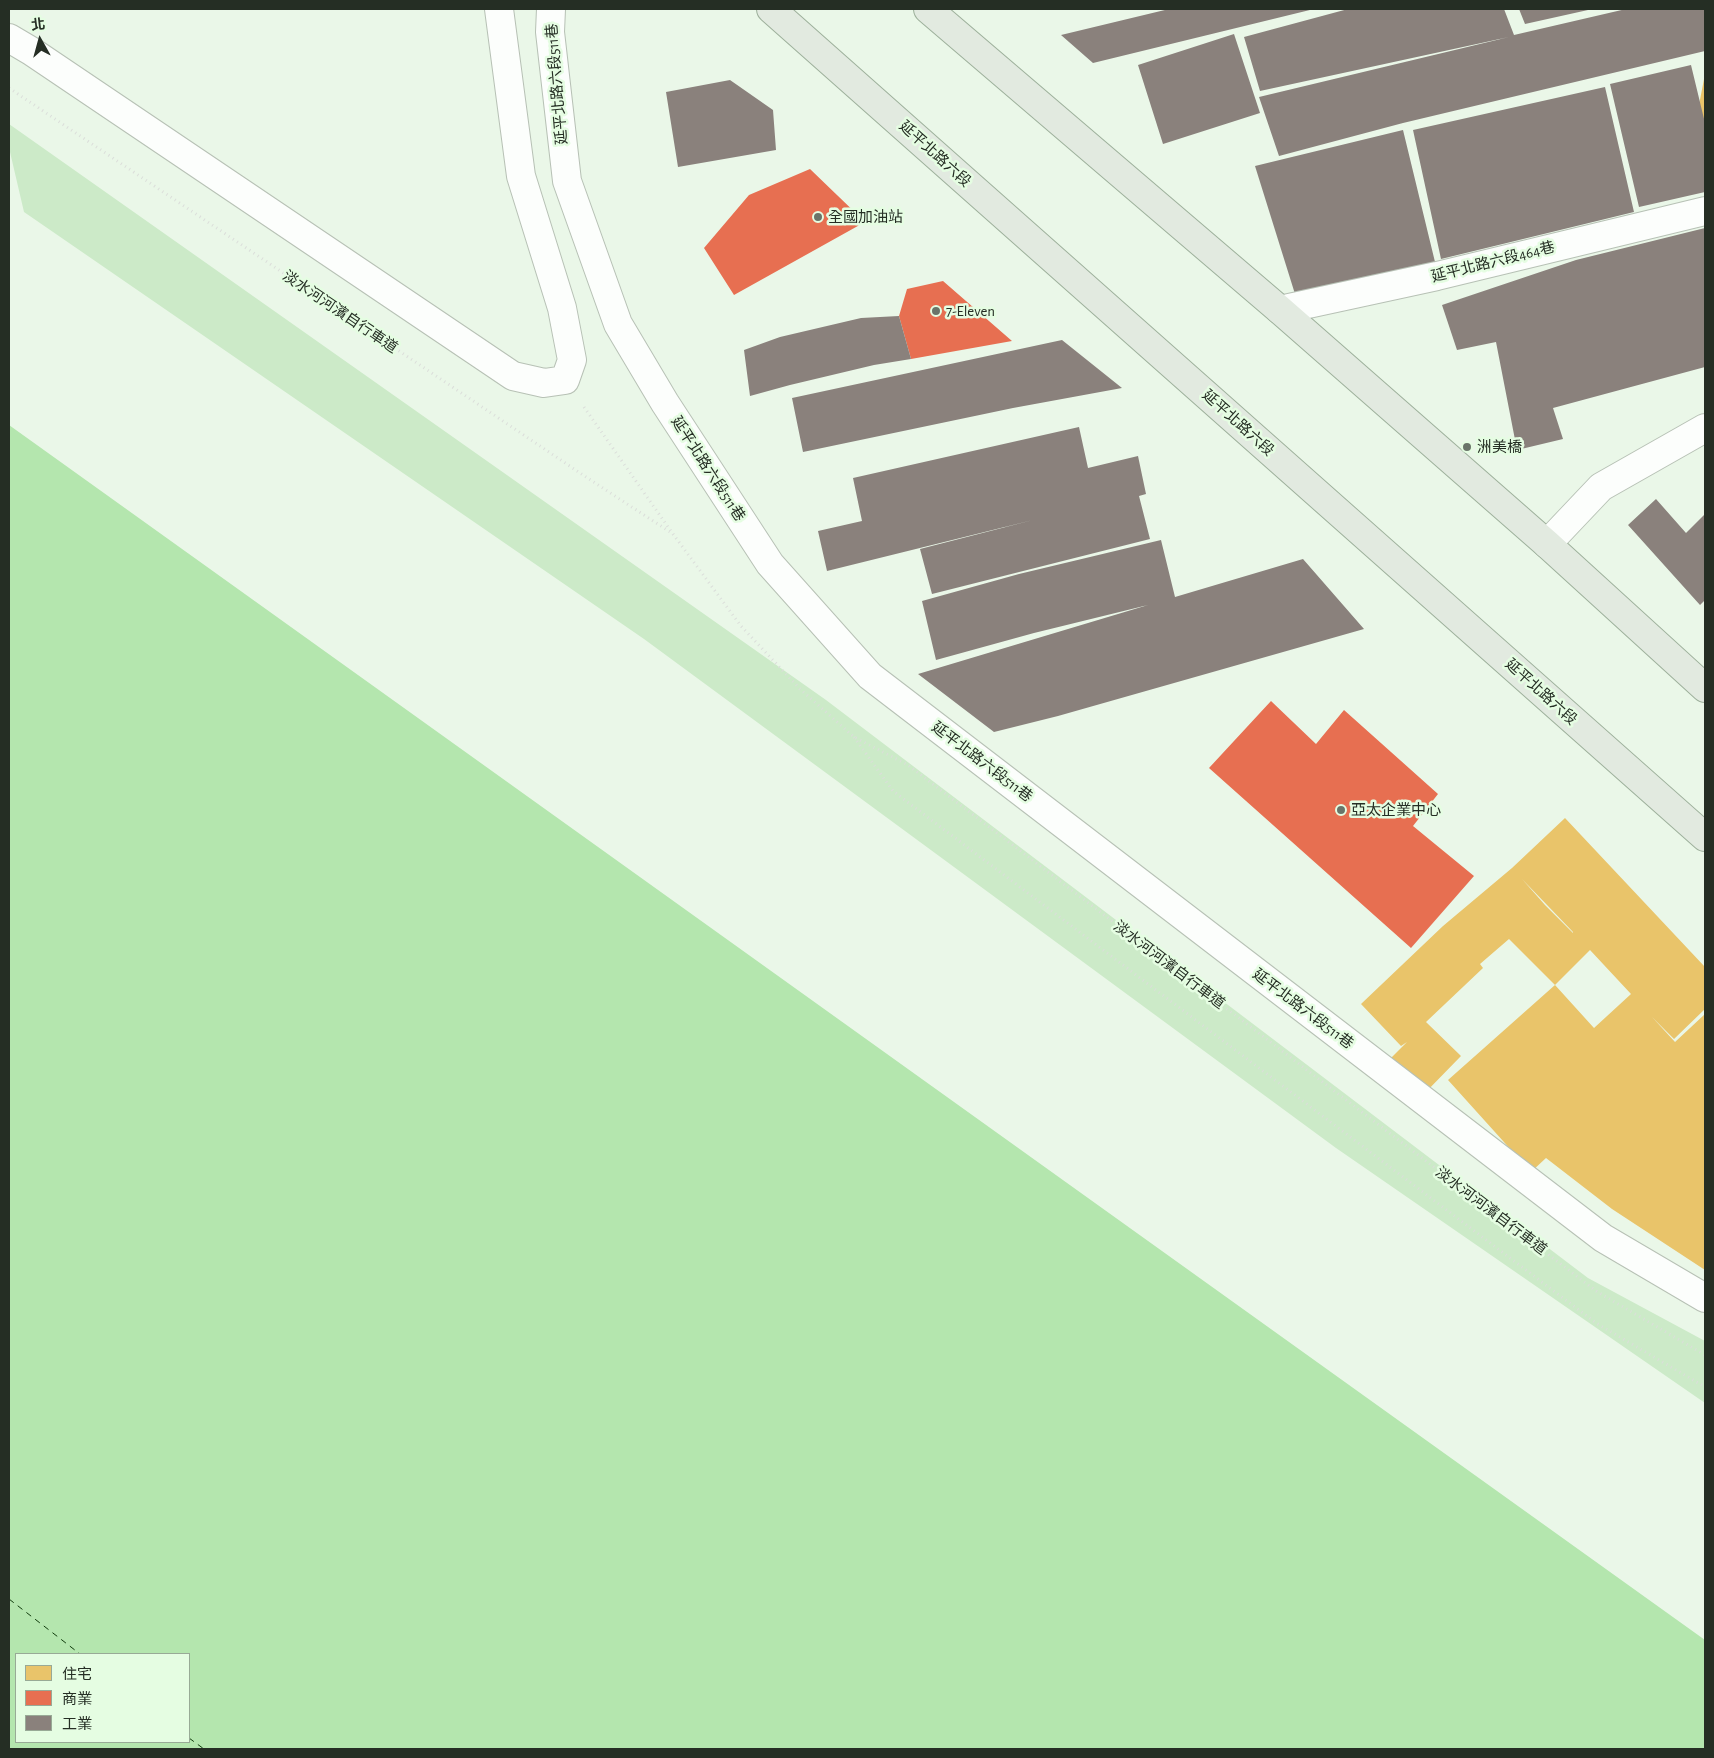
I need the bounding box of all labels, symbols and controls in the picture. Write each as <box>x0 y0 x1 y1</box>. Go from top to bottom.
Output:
north arrow <box>15 15 65 65</box>
text: 北 <box>30 17 46 33</box>
street label: 延平北路六段511巷 <box>543 23 571 145</box>
street label: 延平北路六段 <box>896 117 974 191</box>
place label: 全國加油站 <box>828 208 903 226</box>
marker: 全國加油站 <box>812 211 824 223</box>
street label: 延平北路六段464巷 <box>1429 238 1557 286</box>
street label: 淡水河河濱自行車道 <box>279 267 401 357</box>
place label: 7-Eleven <box>946 302 995 320</box>
marker: 7-Eleven <box>930 305 942 317</box>
street label: 延平北路六段 <box>1199 386 1277 460</box>
street label: 延平北路六段511巷 <box>667 413 749 525</box>
place label: 洲美橋 <box>1477 438 1522 456</box>
marker: 洲美橋 <box>1461 441 1473 453</box>
street label: 延平北路六段 <box>1502 655 1580 729</box>
street label: 延平北路六段511巷 <box>928 718 1036 806</box>
place label: 亞太企業中心 <box>1351 801 1441 819</box>
marker: 亞太企業中心 <box>1335 804 1347 816</box>
street label: 淡水河河濱自行車道 <box>1110 917 1228 1013</box>
street label: 延平北路六段511巷 <box>1249 965 1357 1053</box>
street label: 淡水河河濱自行車道 <box>1432 1163 1550 1259</box>
legend <box>15 1653 190 1743</box>
text: 住宅 <box>62 1667 92 1682</box>
text: 商業 <box>62 1692 92 1707</box>
text: 工業 <box>62 1717 92 1732</box>

